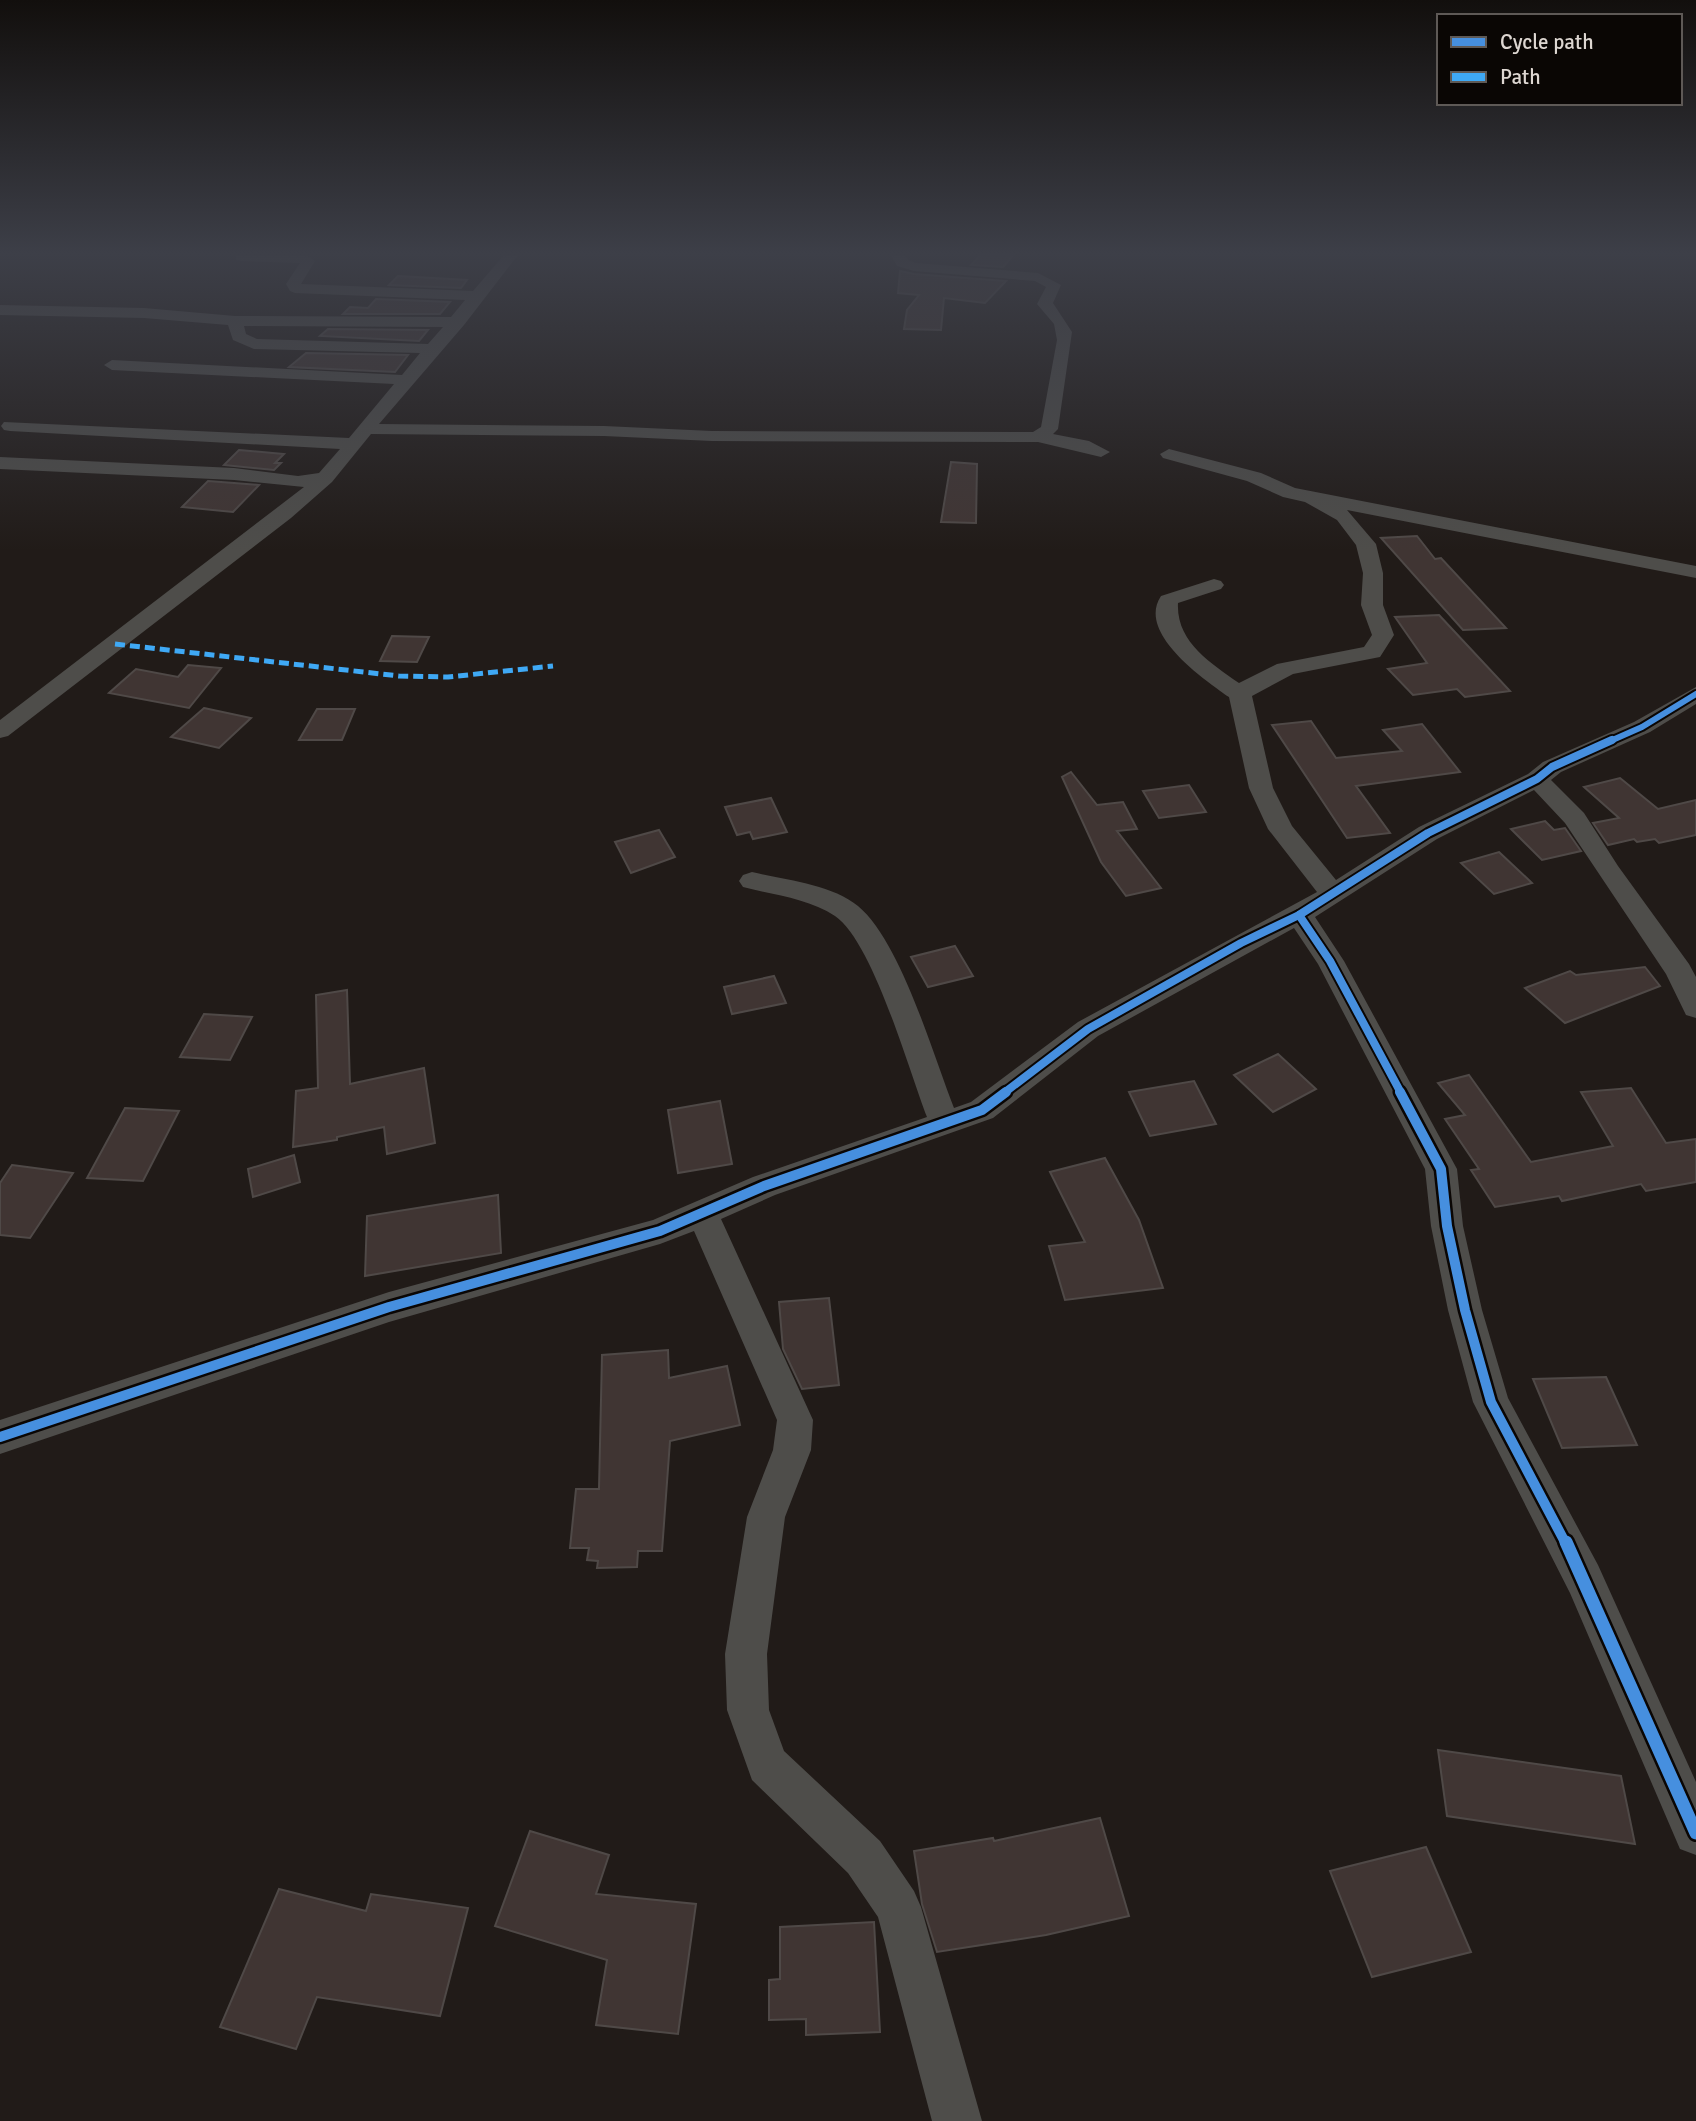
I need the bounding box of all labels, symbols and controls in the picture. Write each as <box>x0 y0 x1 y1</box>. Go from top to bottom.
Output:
legend <box>1437 14 1682 105</box>
text: Cycle path <box>1500 29 1594 55</box>
text: Path <box>1500 64 1541 90</box>

